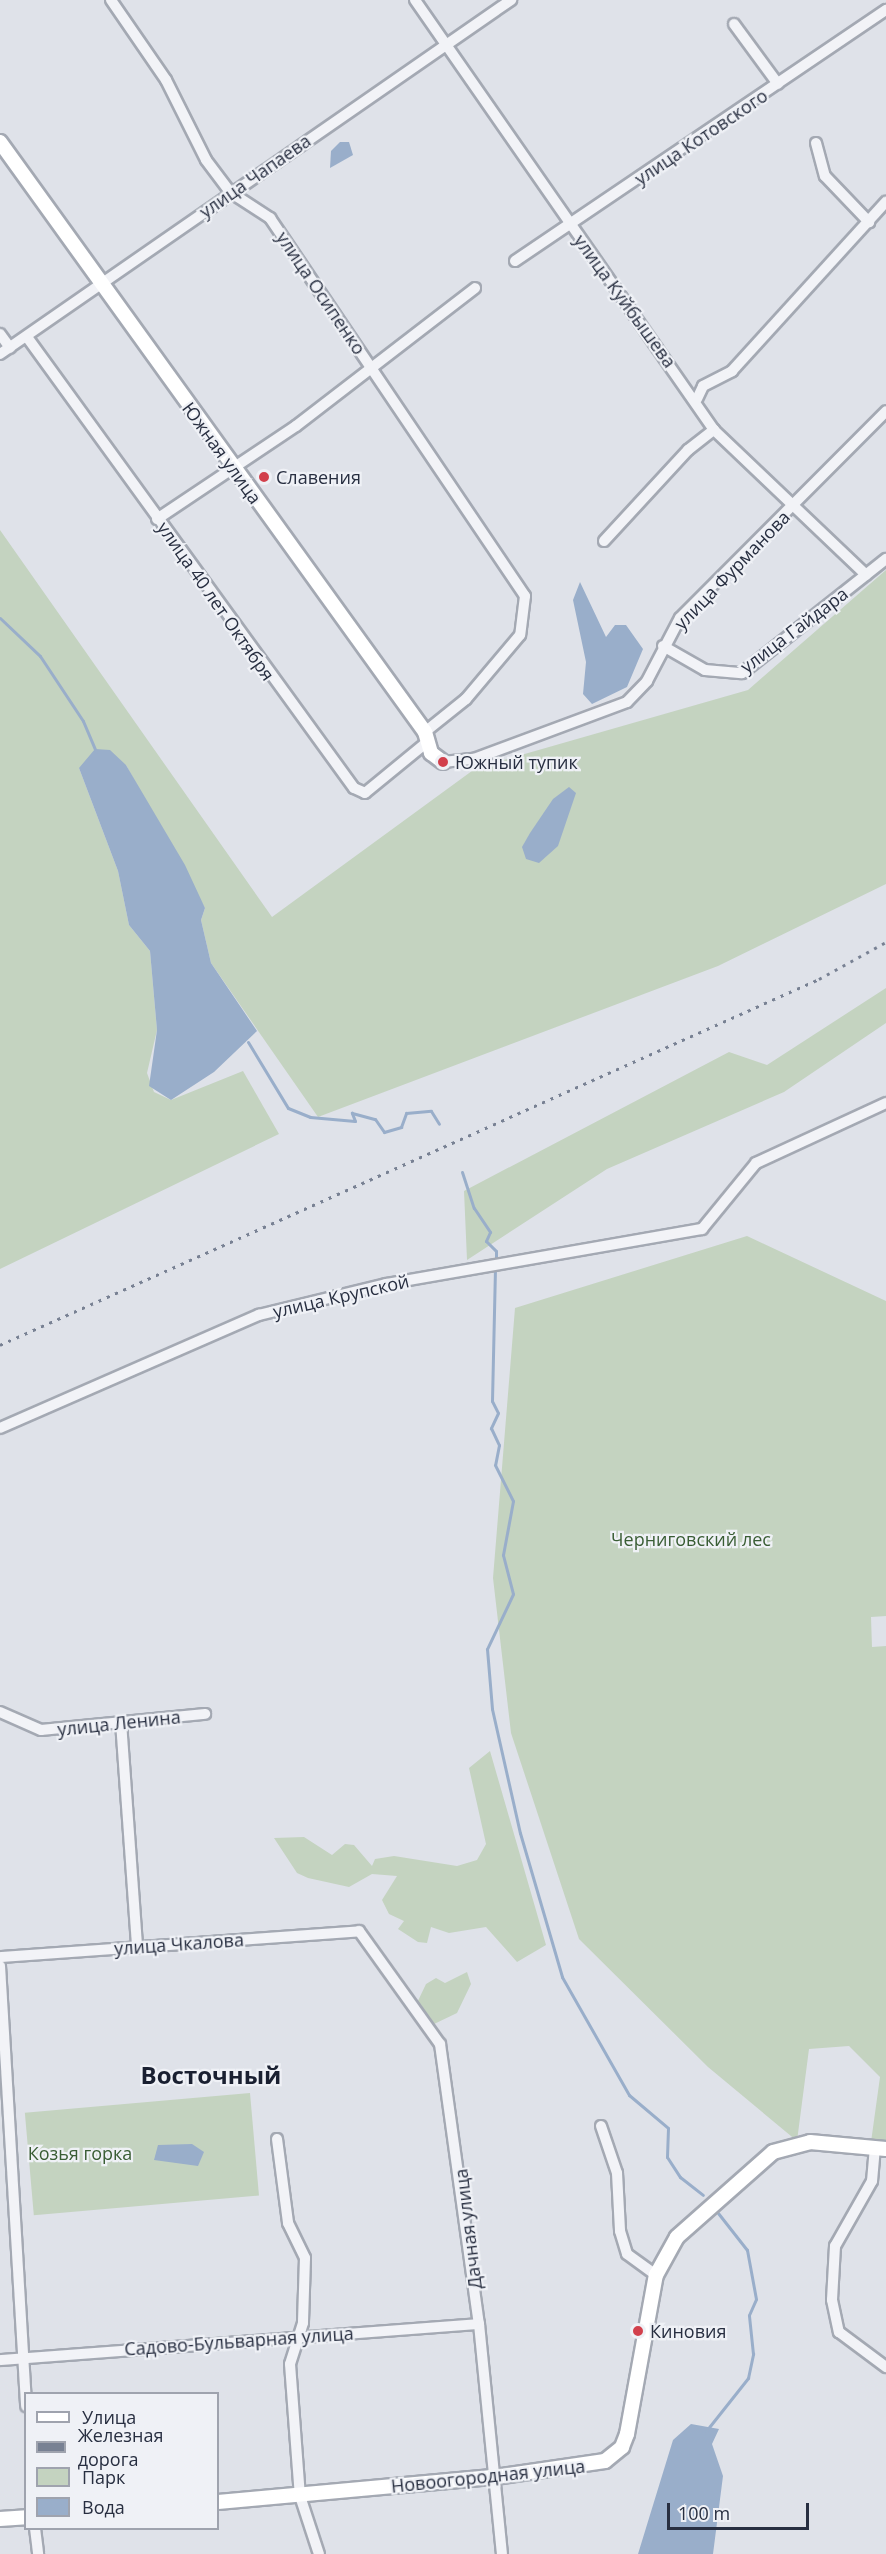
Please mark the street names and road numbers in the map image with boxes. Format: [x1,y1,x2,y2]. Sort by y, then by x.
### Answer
street label: улица Котовского [631,85,771,189]
street label: улица Чапаева [195,130,315,222]
street label: улица Осипенко [272,227,370,359]
street label: улица Куйбышева [569,230,681,372]
street label: Южная улица [178,398,266,508]
street label: улица Фурманова [670,506,794,634]
street label: улица 40 лет Октября [153,517,279,685]
street label: улица Гайдара [736,583,852,677]
street label: улица Крупской [271,1270,411,1322]
street label: улица Ленина [56,1706,182,1740]
street label: улица Чкалова [113,1929,245,1959]
street label: Дачная улица [450,2167,486,2291]
street label: Садово-Бульварная улица [124,2322,354,2360]
street label: Новоогородная улица [390,2455,586,2497]

